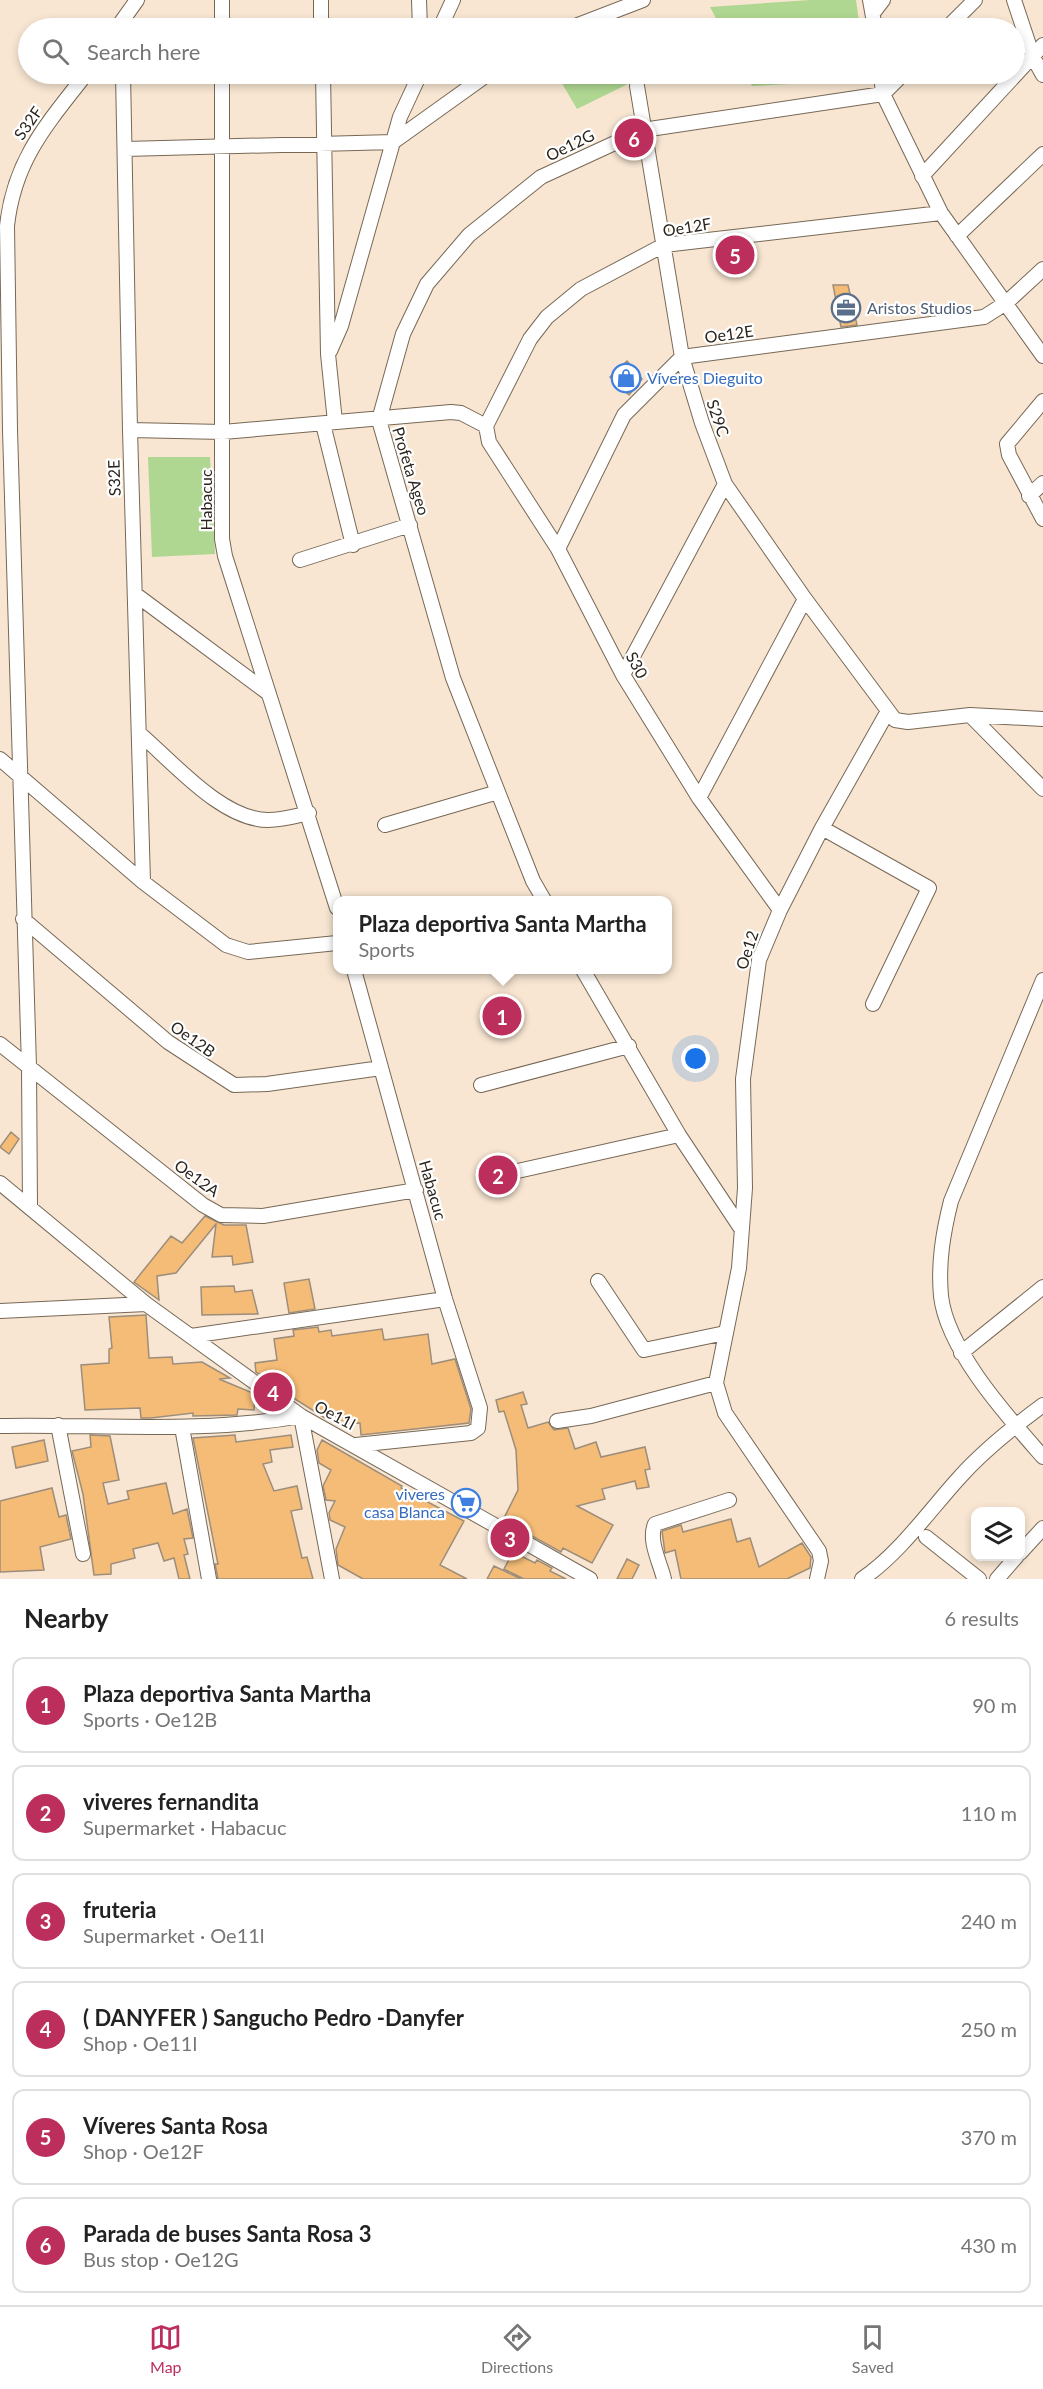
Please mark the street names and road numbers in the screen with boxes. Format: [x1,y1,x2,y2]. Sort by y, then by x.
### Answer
street label: S32F [9,102,46,143]
street label: Oe12G [543,125,597,164]
street label: Oe12F [661,213,712,240]
street label: Oe12E [703,321,754,346]
street label: S29C [703,397,734,439]
street label: Profeta Ageo [389,424,434,517]
street label: S32E [103,459,124,497]
street label: Habacuc [196,469,215,531]
street label: S30 [623,648,652,681]
street label: Oe12 [731,928,762,972]
street label: Oe12B [167,1016,219,1061]
street label: Oe12A [171,1155,223,1200]
street label: Habacuc [416,1158,451,1222]
street label: Oe11l [312,1396,359,1433]

